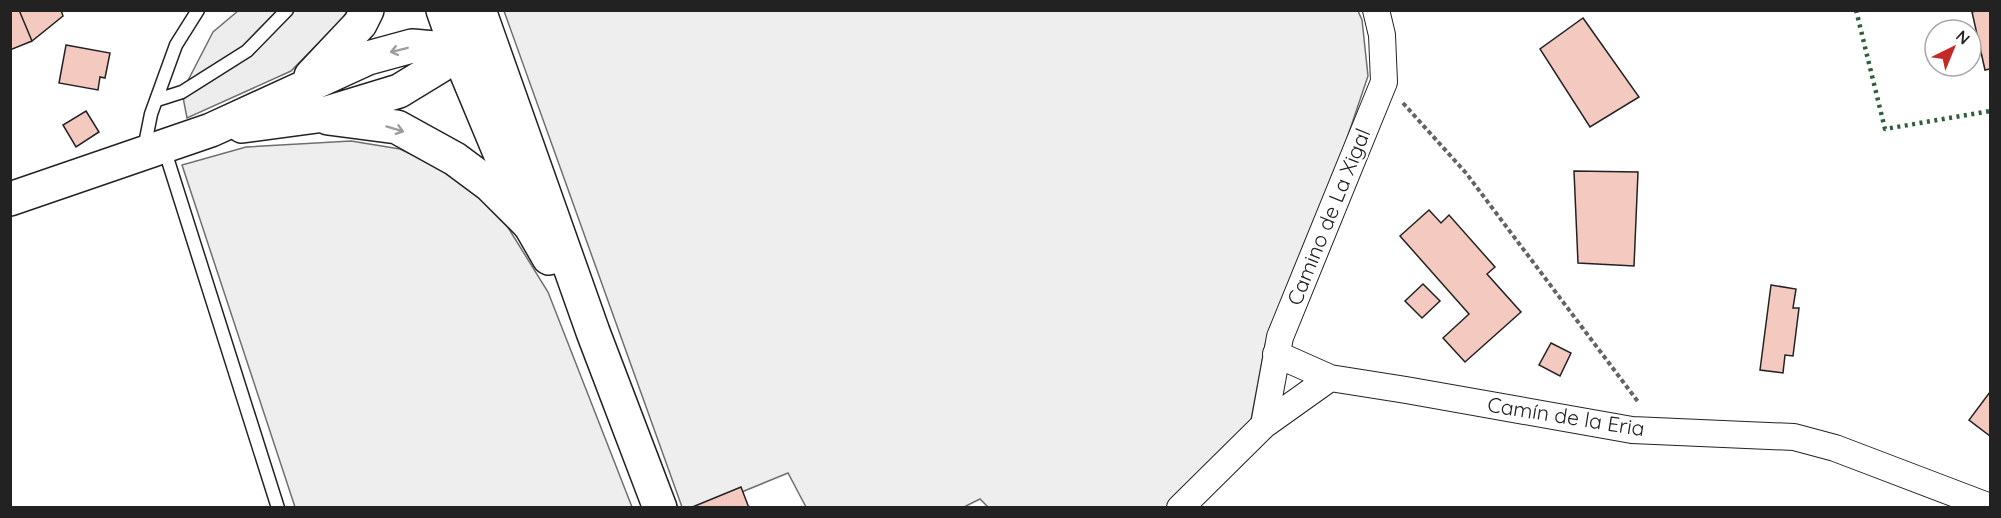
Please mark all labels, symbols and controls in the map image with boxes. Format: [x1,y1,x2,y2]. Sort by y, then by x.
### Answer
north arrow [1923,18,1983,78]
text: N [1952,26,1974,48]
one-way arrow [389,44,408,56]
one-way arrow [385,124,404,135]
street label: Camino de La Xigal [1281,124,1375,309]
street label: Camín de la Eria [1486,391,1647,441]

